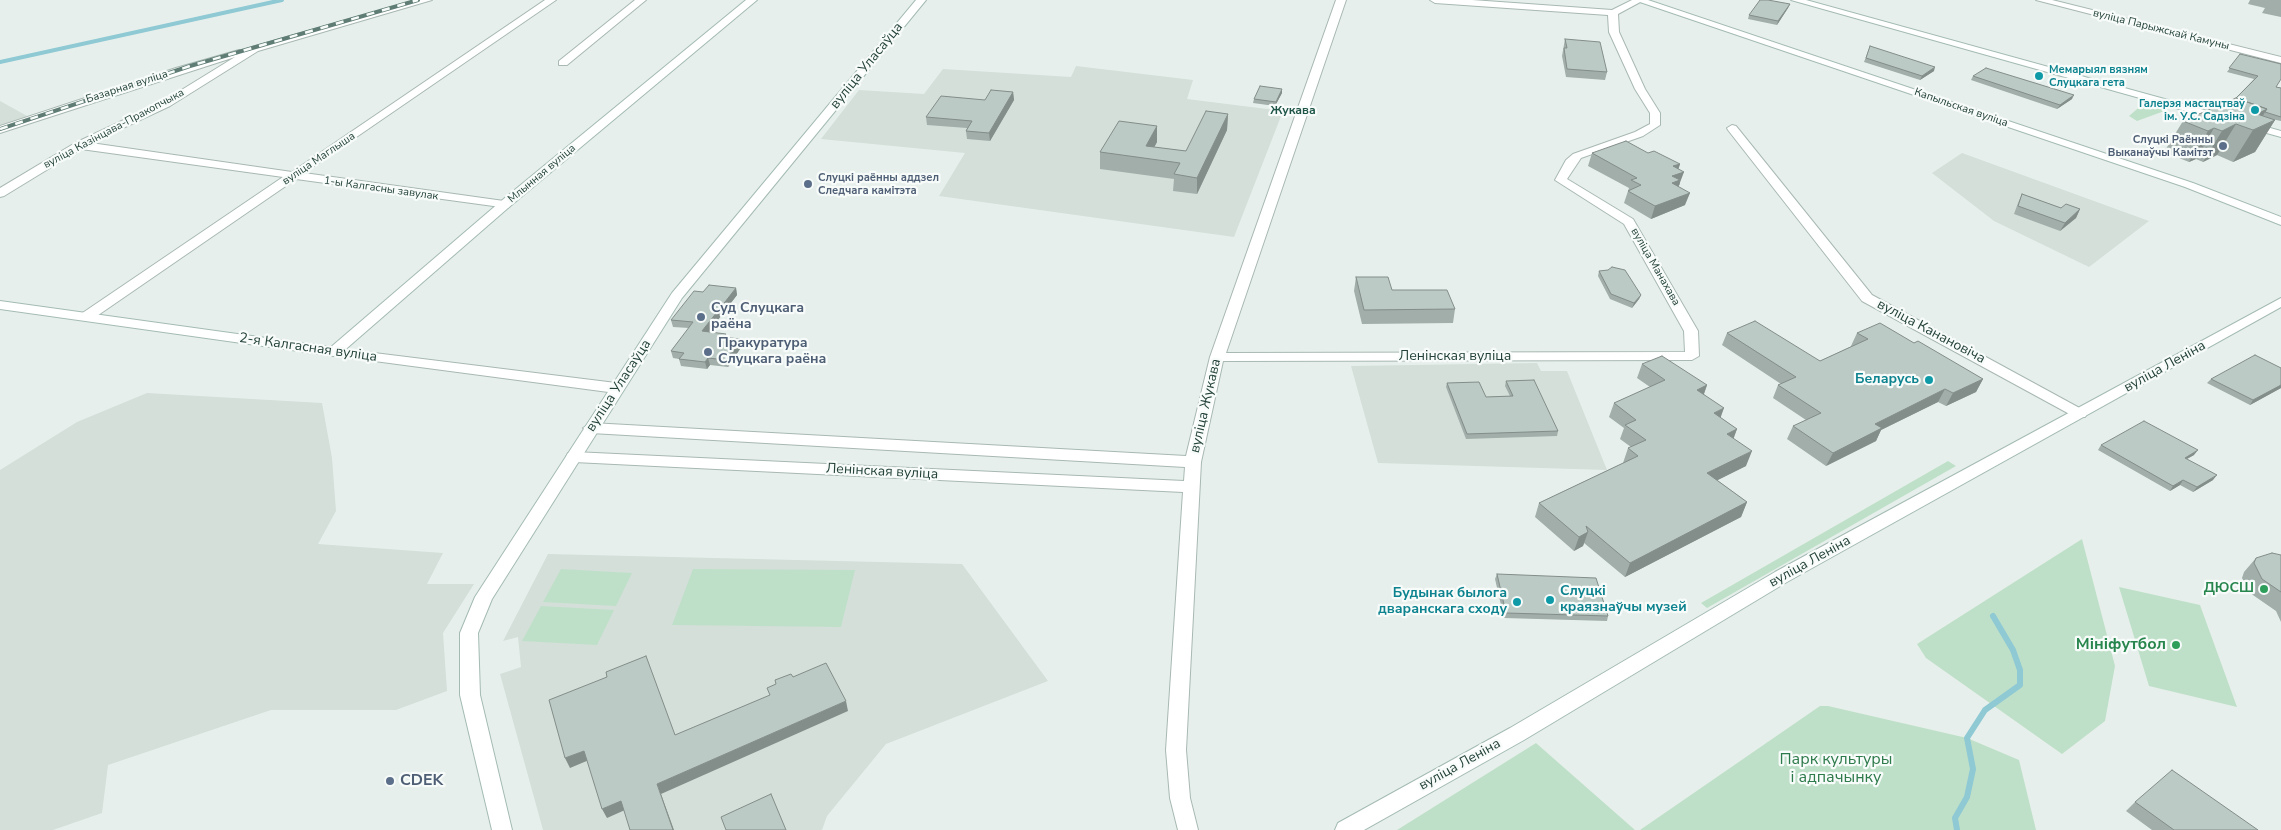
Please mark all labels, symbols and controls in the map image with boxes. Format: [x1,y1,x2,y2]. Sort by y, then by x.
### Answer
street label: вуліца Парыжскай Камуны [2092,7,2230,53]
street label: вуліца Уласаўца [827,19,907,113]
place label: Мемарыял вязням Слуцкага гета [2049,63,2148,89]
street label: Базарная вуліца [84,68,170,106]
marker: Мемарыял вязням Слуцкага гета [2033,70,2045,82]
street label: вуліца Казінцава-Пракопчыка [41,86,187,172]
street label: Капыльская вуліца [1912,86,2010,130]
place label: Галерэя мастацтваў ім. У.С. Садзіна [2139,97,2245,123]
district label: Жукава [1270,104,1316,118]
marker: Галерэя мастацтваў ім. У.С. Садзіна [2249,104,2261,116]
street label: вуліца Маглыша [280,130,358,188]
place label: Слуцкі Раённы Выканаўчы Камітэт [2108,133,2213,159]
marker: Слуцкі Раённы Выканаўчы Камітэт [2217,140,2229,152]
street label: Млынная вуліца [505,142,579,206]
place label: Слуцкі раённы аддзел Следчага камітэта [818,171,939,197]
street label: 1-ы Калгасны завулак [323,174,439,204]
marker: Слуцкі раённы аддзел Следчага камітэта [802,178,814,190]
street label: вуліца Манахава [1627,226,1683,308]
street label: вуліца Канановіча [1874,296,1988,368]
place label: Суд Слуцкага раёна [711,301,804,334]
marker: Суд Слуцкага раёна [695,311,707,323]
street label: 2-я Калгасная вуліца [238,330,378,366]
place label: Пракуратура Слуцкага раёна [718,336,826,368]
street label: вуліца Уласаўца [583,337,655,435]
street label: вуліца Леніна [2121,338,2209,396]
marker: Пракуратура Слуцкага раёна [702,346,714,358]
street label: Ленінская вуліца [1399,349,1511,365]
street label: вуліца Жукава [1187,357,1225,455]
place label: Беларусь [1855,372,1919,388]
marker: Беларусь [1923,374,1935,386]
street label: Ленінская вуліца [825,461,939,483]
street label: вуліца Леніна [1766,533,1854,591]
place label: ДЮСШ [2204,581,2254,597]
marker: ДЮСШ [2258,583,2270,595]
place label: Слуцкі краязнаўчы музей [1560,584,1687,616]
place label: Будынак былога дваранскага сходу [1378,586,1507,618]
marker: Слуцкі краязнаўчы музей [1544,594,1556,606]
marker: Будынак былога дваранскага сходу [1511,596,1523,608]
place label: Мініфутбол [2076,635,2166,655]
marker: Мініфутбол [2170,639,2182,651]
street label: вуліца Леніна [1416,736,1504,794]
park label: Парк культуры і адпачынку [1779,750,1893,788]
place label: CDEK [400,771,443,791]
marker: CDEK [384,775,396,787]

